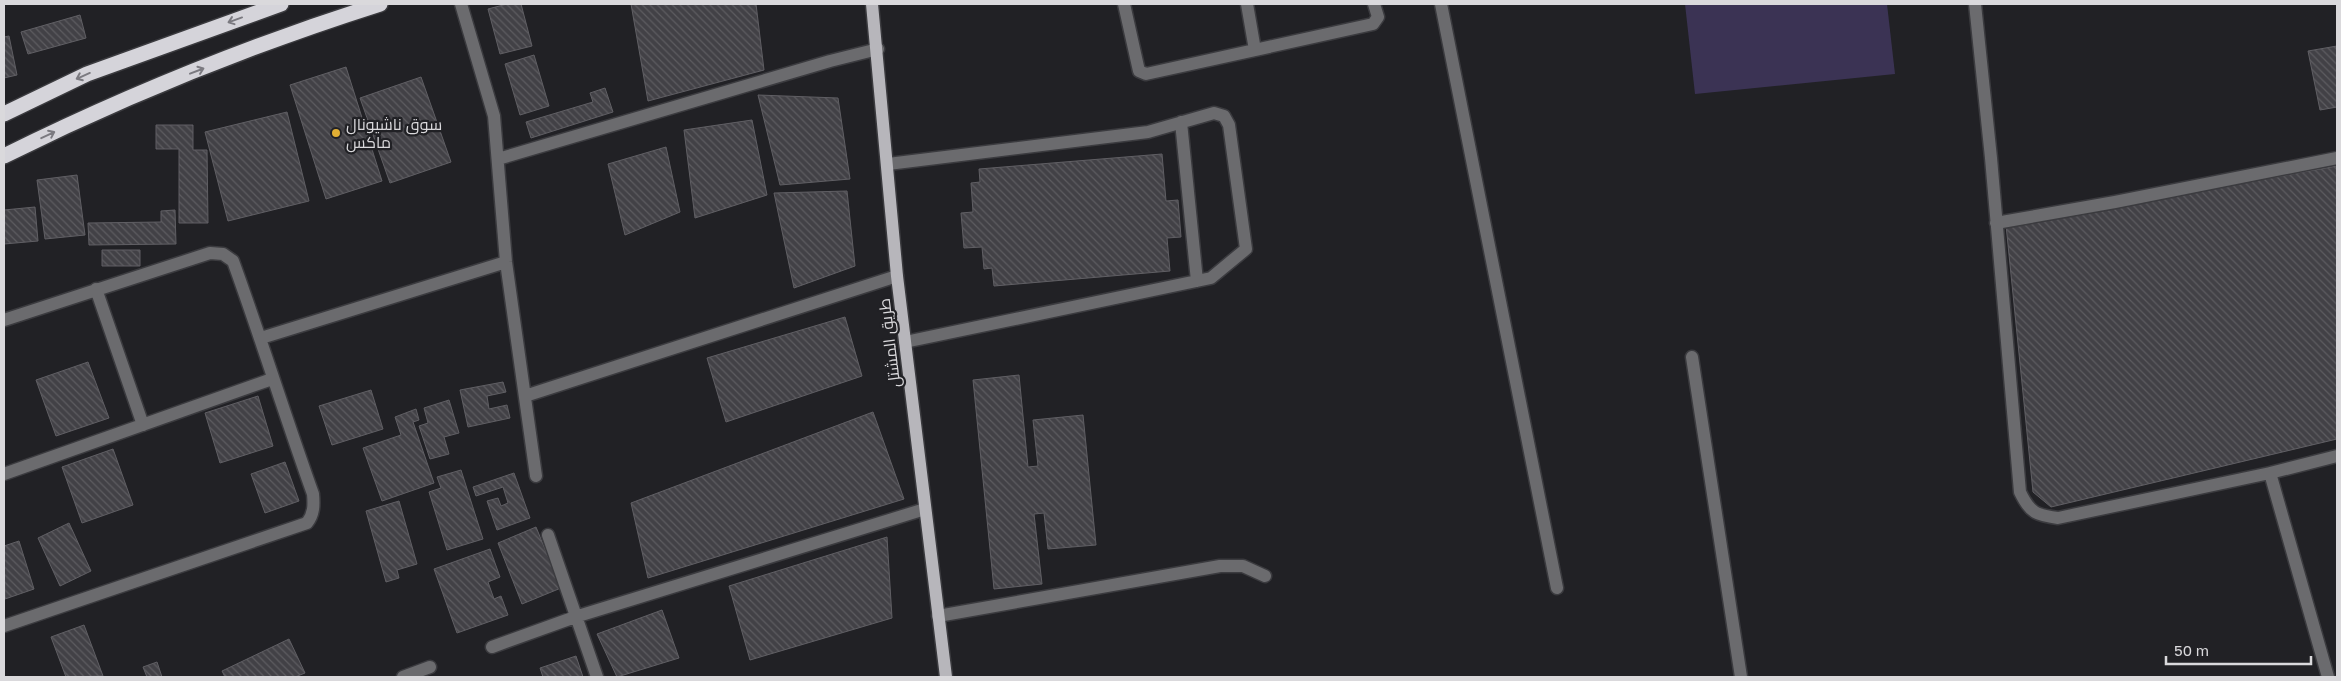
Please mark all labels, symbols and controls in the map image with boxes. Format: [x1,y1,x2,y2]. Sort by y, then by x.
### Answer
one-way arrow [228,16,244,25]
one-way arrow [189,66,204,75]
one-way arrow [76,72,91,82]
place label: سوق ناشيونال ماكس [346,114,442,153]
marker: سوق ناشيونال ماكس [330,127,342,139]
one-way arrow [40,130,55,139]
street label: طريق المشتل [874,297,905,389]
scale bar [2166,634,2311,666]
text: 50 m [2174,641,2209,659]

